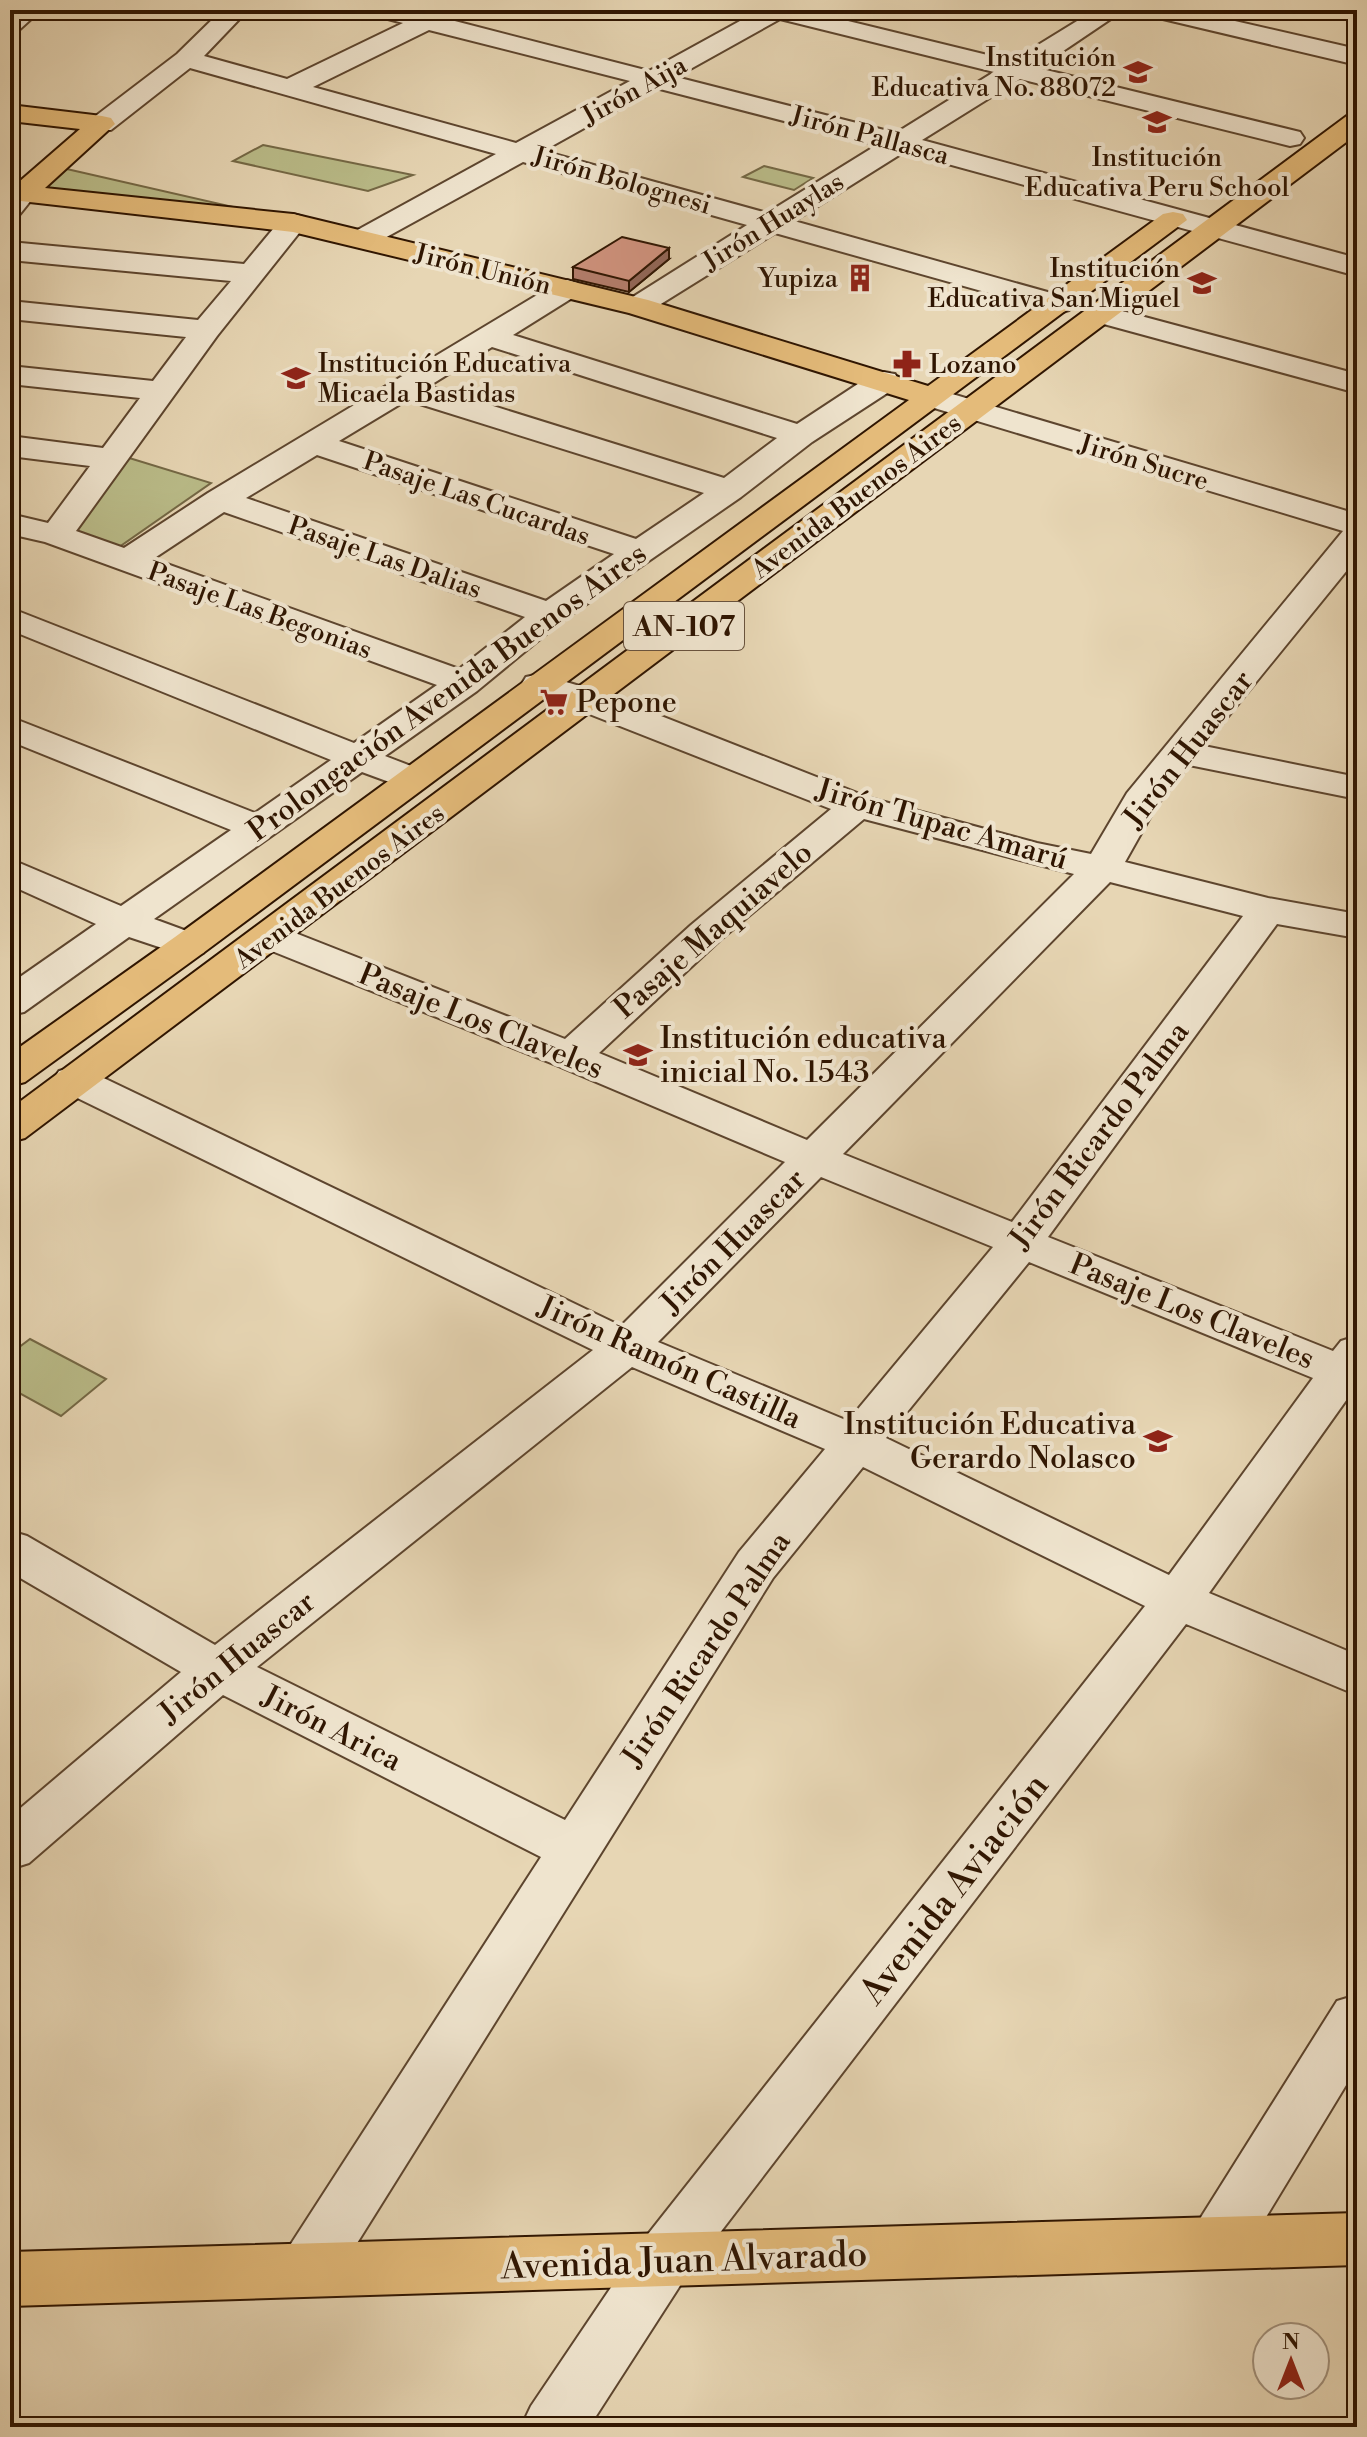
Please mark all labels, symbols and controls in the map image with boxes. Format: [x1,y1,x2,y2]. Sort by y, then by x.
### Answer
place label: Institución Educativa No. 88072 [872,42,1116,104]
street label: Jirón Aija [576,49,693,133]
school or university icon: Institución Educativa No. 88072 [1123,57,1153,87]
street label: Jirón Pallasca [786,99,953,173]
school or university icon: Institución Educativa Peru School [1142,107,1172,137]
street label: Jirón Bolognesi [528,140,715,222]
place label: Institución Educativa Peru School [1025,142,1290,204]
street label: Jirón Huaylas [696,166,850,278]
street label: Jirón Unión [410,237,554,302]
place label: Institución Educativa San Miguel [927,253,1180,315]
place label: Yupiza [757,263,839,295]
building icon: Yupiza [845,263,875,293]
school or university icon: Institución Educativa San Miguel [1187,268,1217,298]
place label: Institución Educativa Micaela Bastidas [318,348,572,410]
pharmacy icon: Lozano [892,349,922,379]
place label: Lozano [929,349,1017,381]
school or university icon: Institución Educativa Micaela Bastidas [281,363,311,393]
street label: Avenida Buenos Aires [744,407,968,587]
street label: Jirón Sucre [1074,428,1212,498]
street label: Pasaje Las Cucardas [359,445,594,553]
street label: Pasaje Las Dalias [284,510,486,606]
street label: Prolongación Avenida Buenos Aires [241,535,655,850]
street label: Pasaje Las Begonias [143,556,376,666]
road number: AN-107 [624,602,744,650]
street label: Jirón Huascar [1115,663,1262,837]
place label: Pepone [576,684,677,722]
supermarket icon: Pepone [539,687,569,717]
street label: Jirón Tupac Amarú [811,771,1072,879]
street label: Avenida Buenos Aires [227,797,451,977]
street label: Pasaje Maquiavelo [606,834,821,1027]
street label: Pasaje Los Claveles [353,955,609,1088]
street label: Jirón Ricardo Palma [1001,1014,1198,1258]
place label: Institución educativa inicial No. 1543 [660,1020,947,1092]
school or university icon: Institución educativa inicial No. 1543 [623,1040,653,1070]
street label: Jirón Huascar [652,1161,814,1323]
street label: Pasaje Los Claveles [1064,1245,1320,1378]
street label: Jirón Ramón Castilla [531,1287,808,1438]
place label: Institución Educativa Gerardo Nolasco [844,1406,1137,1478]
school or university icon: Institución Educativa Gerardo Nolasco [1143,1426,1173,1456]
street label: Jirón Ricardo Palma [613,1524,800,1775]
street label: Jirón Huascar [151,1583,323,1733]
street label: Jirón Arica [254,1677,408,1781]
street label: Avenida Aviación [850,1765,1059,2015]
street label: Avenida Juan Alvarado [499,2233,868,2290]
north arrow [1251,2321,1331,2401]
text: N [1282,2329,1300,2356]

